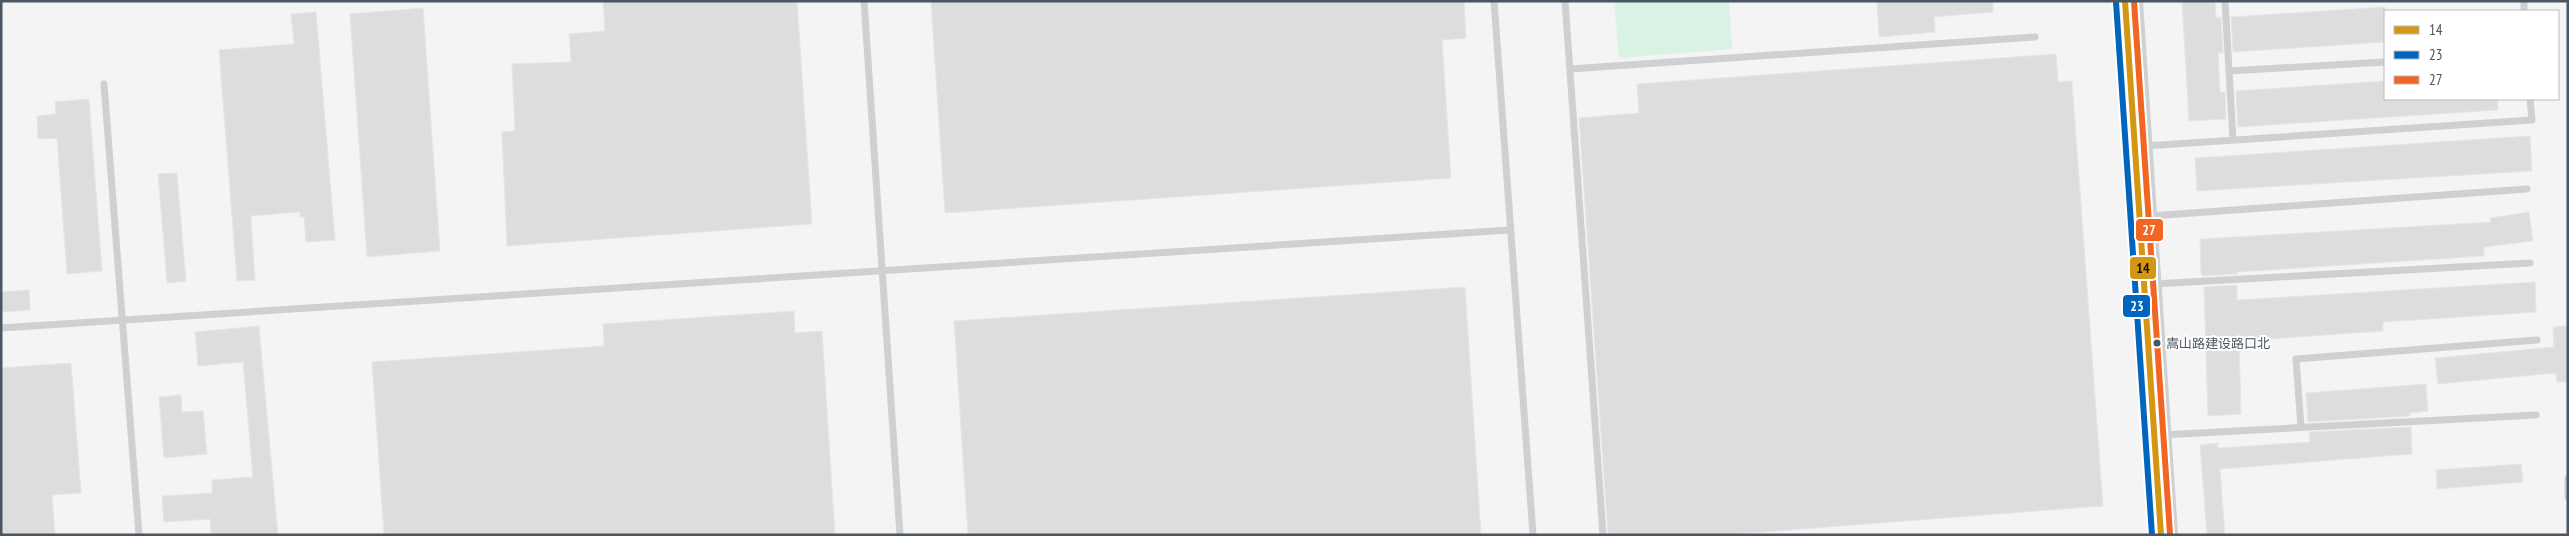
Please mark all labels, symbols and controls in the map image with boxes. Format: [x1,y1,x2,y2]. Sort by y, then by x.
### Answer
legend [2384,10,2559,100]
text: 14 [2429,20,2443,39]
text: 23 [2429,45,2443,64]
text: 27 [2429,70,2443,89]
line badge: 27 [2135,218,2164,242]
text: 27 [2142,221,2156,239]
line badge: 14 [2129,256,2157,280]
text: 14 [2136,259,2150,277]
line badge: 23 [2122,294,2151,318]
text: 23 [2130,297,2144,315]
place label: 嵩山路建设路口北 [2166,335,2270,352]
marker: 嵩山路建设路口北 [2152,338,2162,348]

